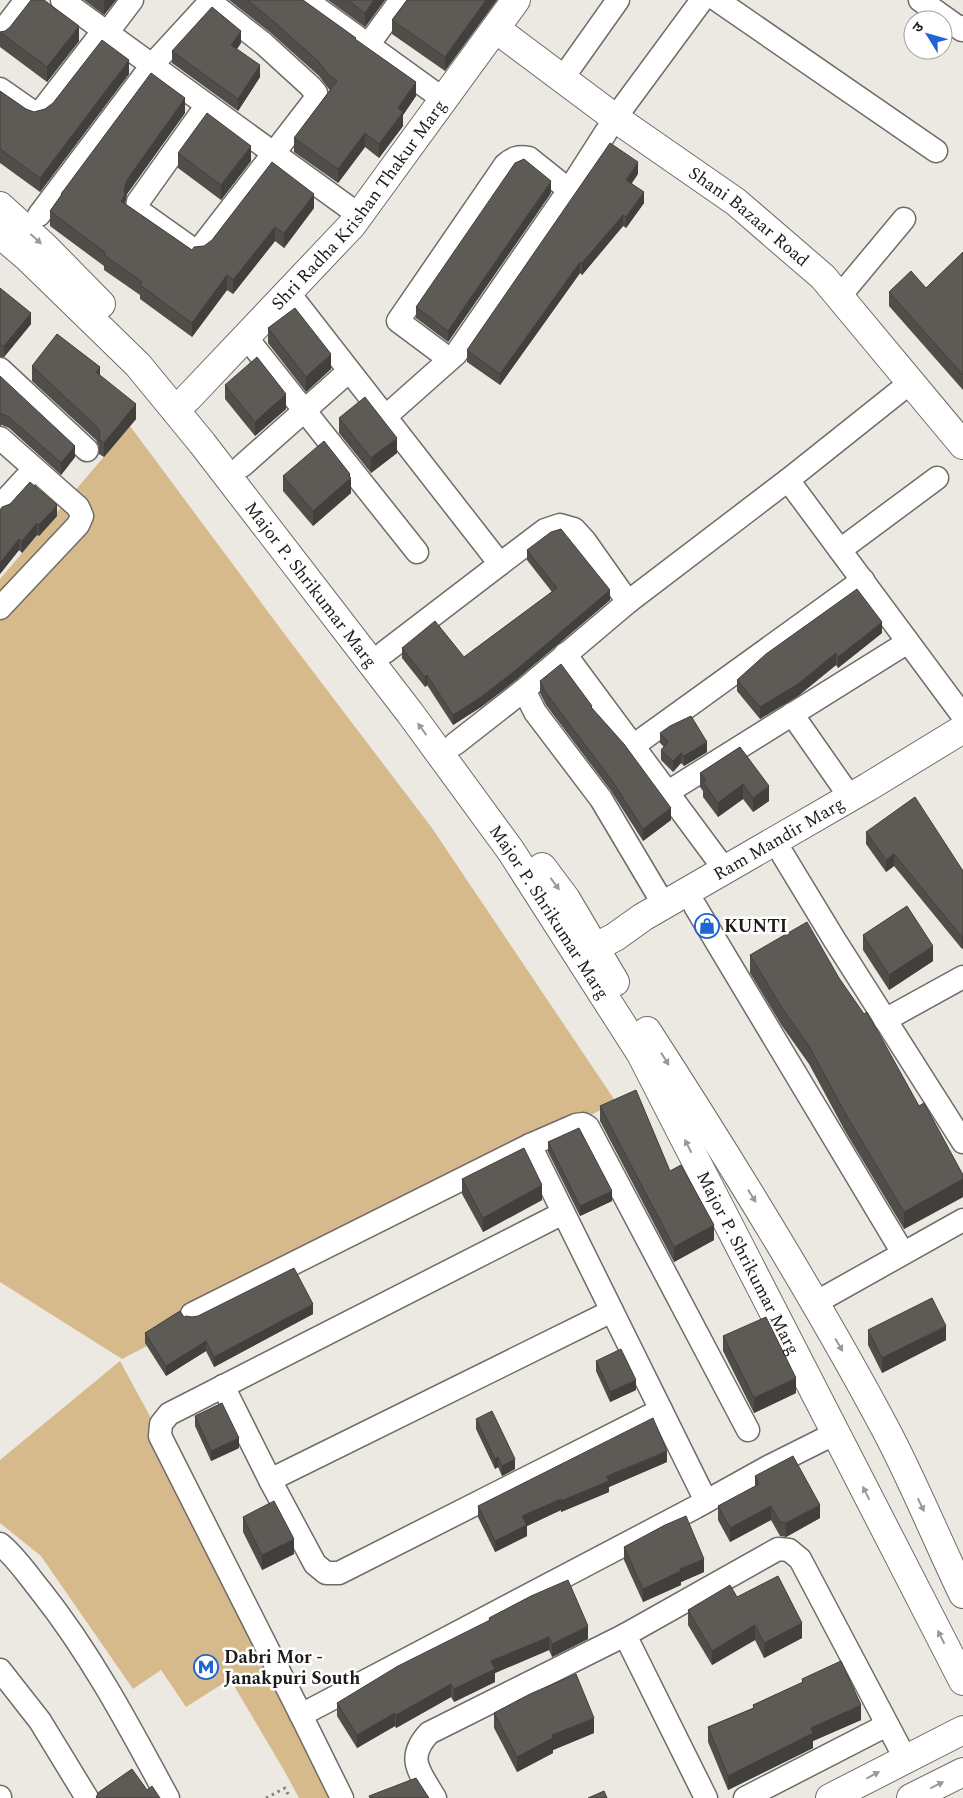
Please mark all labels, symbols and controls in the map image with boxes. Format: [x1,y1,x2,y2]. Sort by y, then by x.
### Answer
north arrow [903,10,953,60]
text: उ [907,17,929,37]
street label: Shri Radha Krishan Thakur Marg [265,94,453,316]
street label: Shani Bazaar Road [683,160,815,273]
one-way arrow [30,233,42,245]
street label: Major P. Shrikumar Marg [238,496,384,674]
one-way arrow [417,723,428,736]
street label: Ram Mandir Marg [708,790,850,887]
street label: Major P. Shrikumar Marg [482,819,616,1005]
one-way arrow [550,877,560,891]
shop icon: KUNTI [694,913,720,939]
place label: KUNTI [724,913,787,940]
one-way arrow [660,1053,670,1066]
one-way arrow [684,1139,692,1153]
street label: Major P. Shrikumar Marg [690,1166,807,1360]
one-way arrow [747,1190,757,1203]
one-way arrow [835,1338,844,1352]
one-way arrow [862,1486,870,1500]
one-way arrow [918,1498,926,1512]
one-way arrow [937,1630,945,1644]
place label: Dabri Mor - Janakpuri South [224,1644,360,1692]
metro station icon: Dabri Mor - Janakpuri South [193,1654,219,1680]
one-way arrow [866,1771,880,1779]
one-way arrow [930,1781,944,1789]

